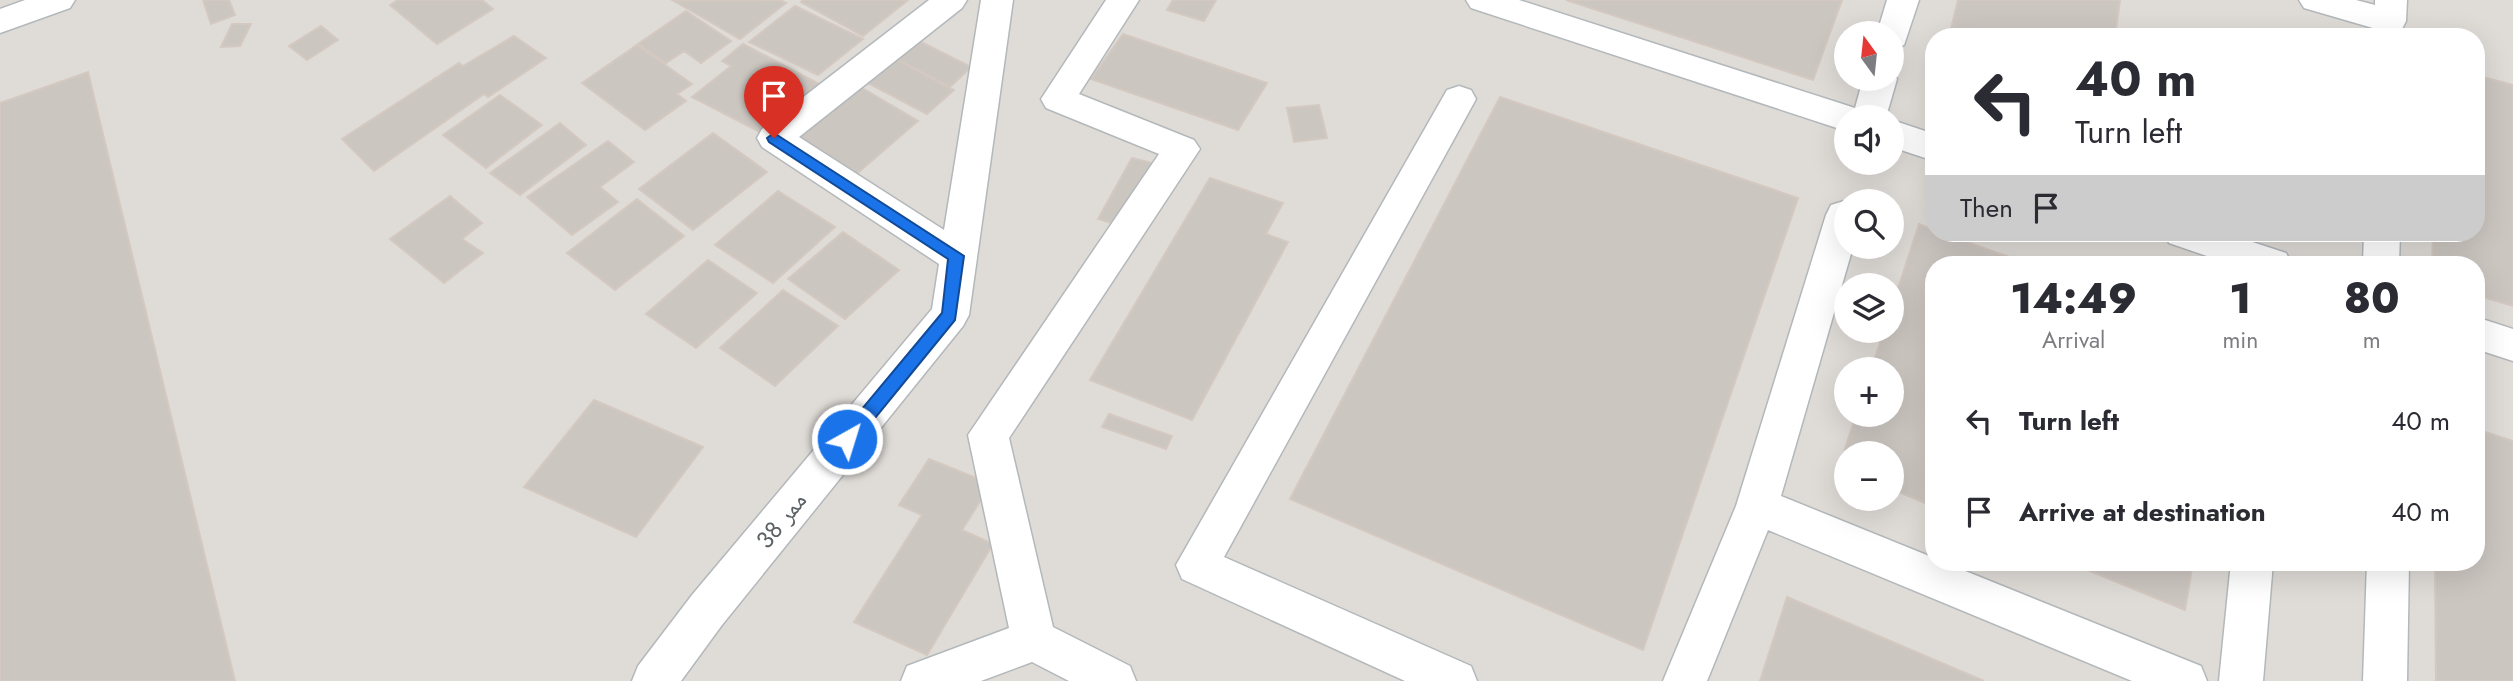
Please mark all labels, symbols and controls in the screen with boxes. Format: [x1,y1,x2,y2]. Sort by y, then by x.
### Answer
north arrow [1834,21,1904,91]
map controls [1834,21,1904,511]
text: 40 m [2075,44,2197,114]
icon: left [1960,56,2051,147]
pin [744,66,804,138]
icon: arrive [755,77,793,115]
button: sound [1834,105,1904,175]
text: Turn left [2075,109,2182,155]
button: search [1834,189,1904,259]
text: Then [1960,189,2013,227]
icon: arrive [2027,189,2065,227]
text: 14:49 [2010,268,2137,329]
text: 1 [2229,268,2251,329]
text: 80 [2344,268,2400,329]
button: layers [1834,273,1904,343]
text: Arrival [2042,323,2105,357]
text: min [2222,323,2258,357]
text: m [2363,323,2381,357]
button: + [1834,357,1904,427]
position arrow [810,402,884,476]
icon: left [1960,402,1998,440]
text: Turn left [2019,402,2119,440]
text: 40 m [2391,402,2450,440]
button: − [1834,441,1904,511]
street label: ممر 38 [747,484,815,556]
icon: arrive [1960,493,1998,531]
text: Arrive at destination [2019,493,2266,531]
text: 40 m [2391,493,2450,531]

